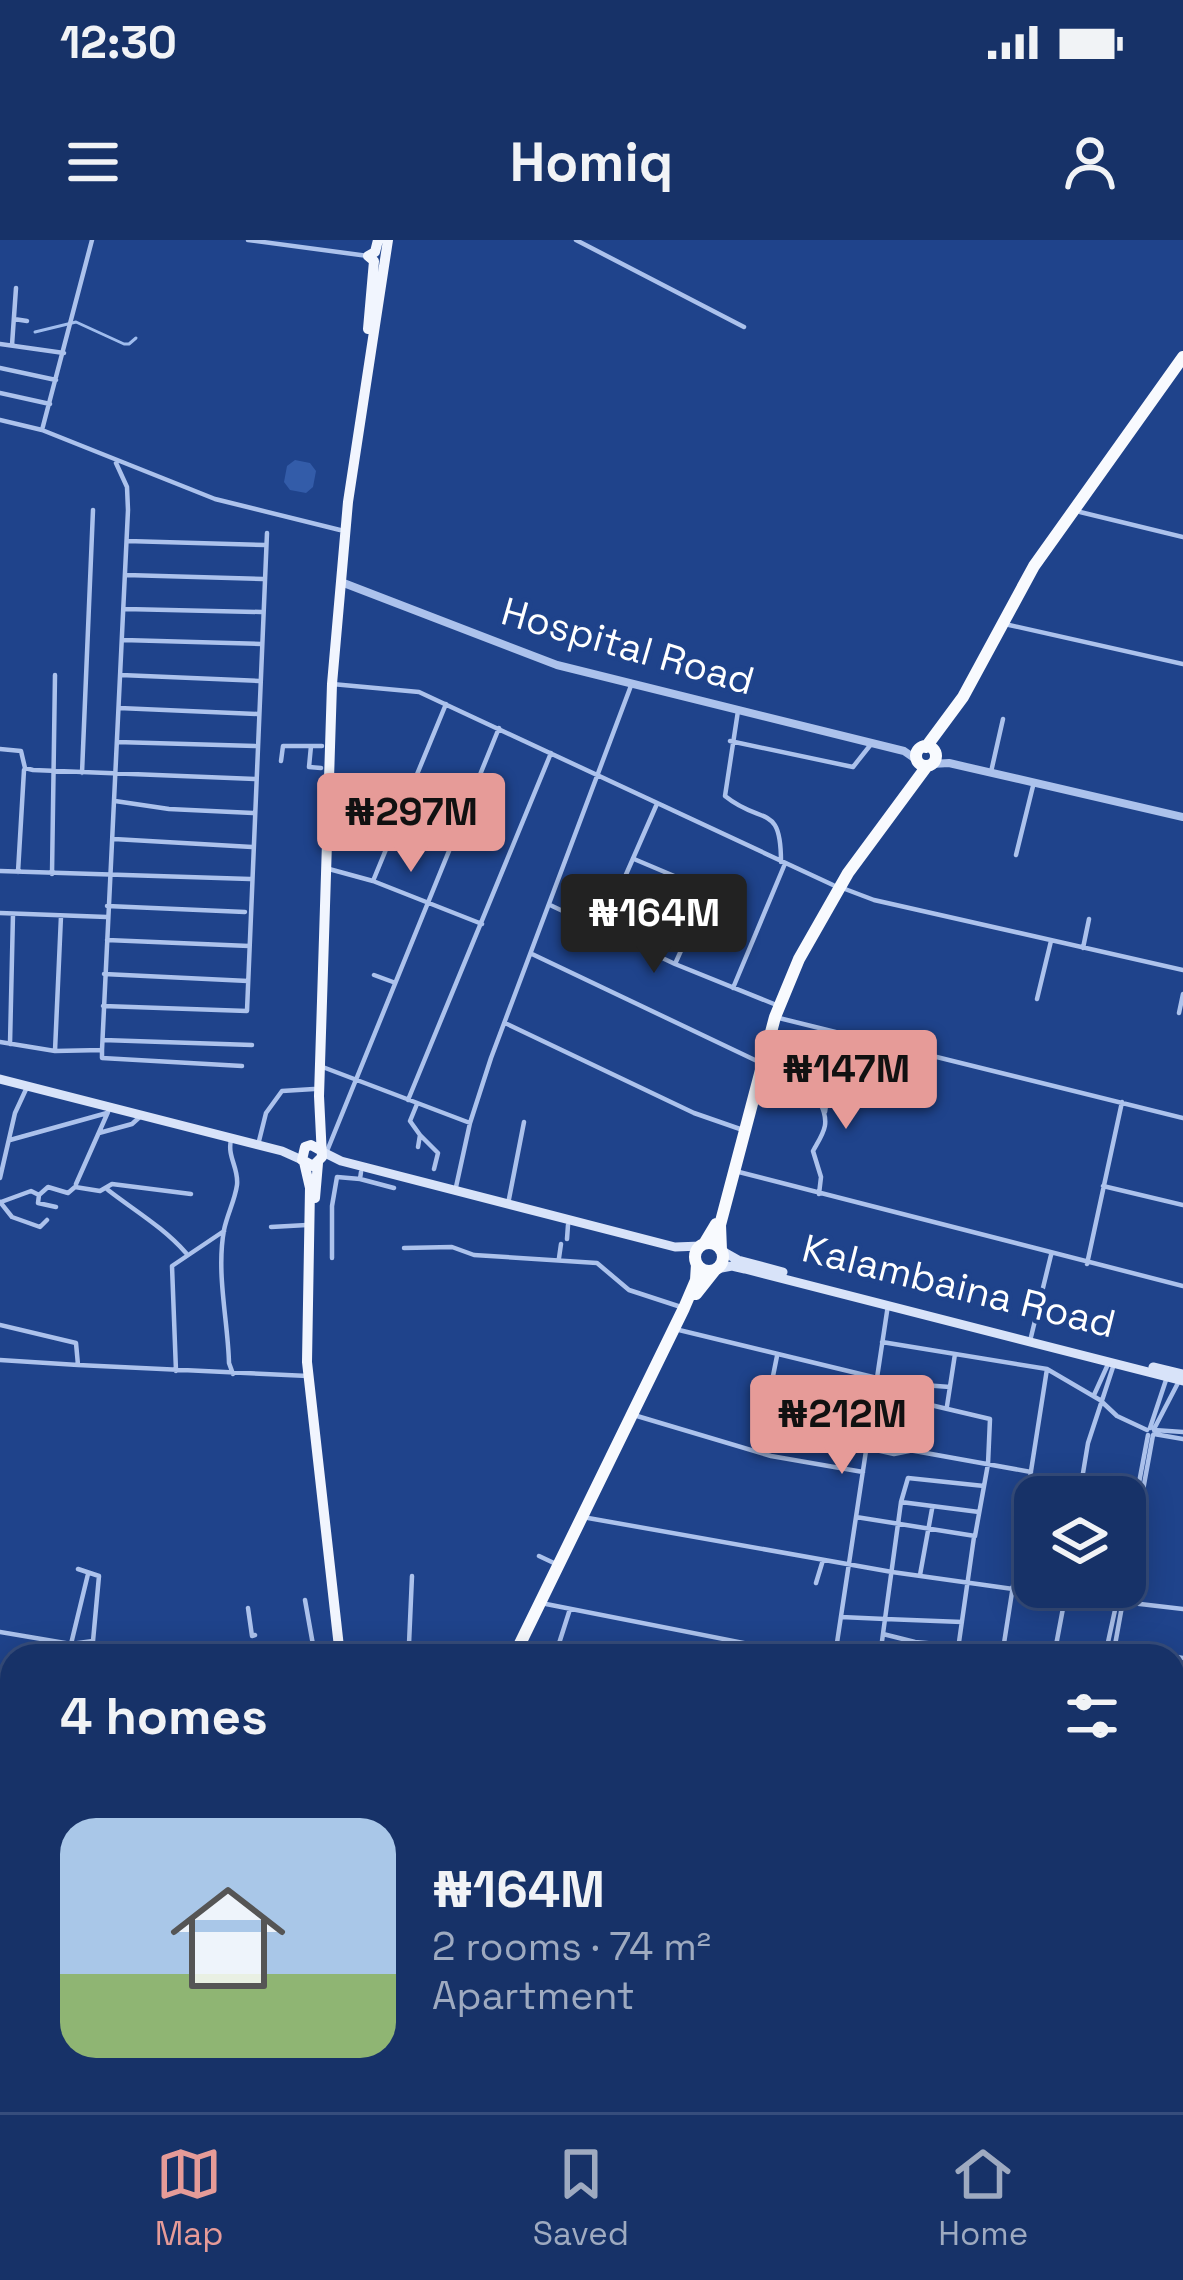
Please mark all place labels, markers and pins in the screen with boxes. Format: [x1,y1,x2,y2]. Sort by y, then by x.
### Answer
pin: ₦297M [327,773,495,875]
pin: ₦164M [570,874,738,976]
pin: ₦147M [762,1030,930,1132]
pin: ₦212M [758,1375,926,1477]

